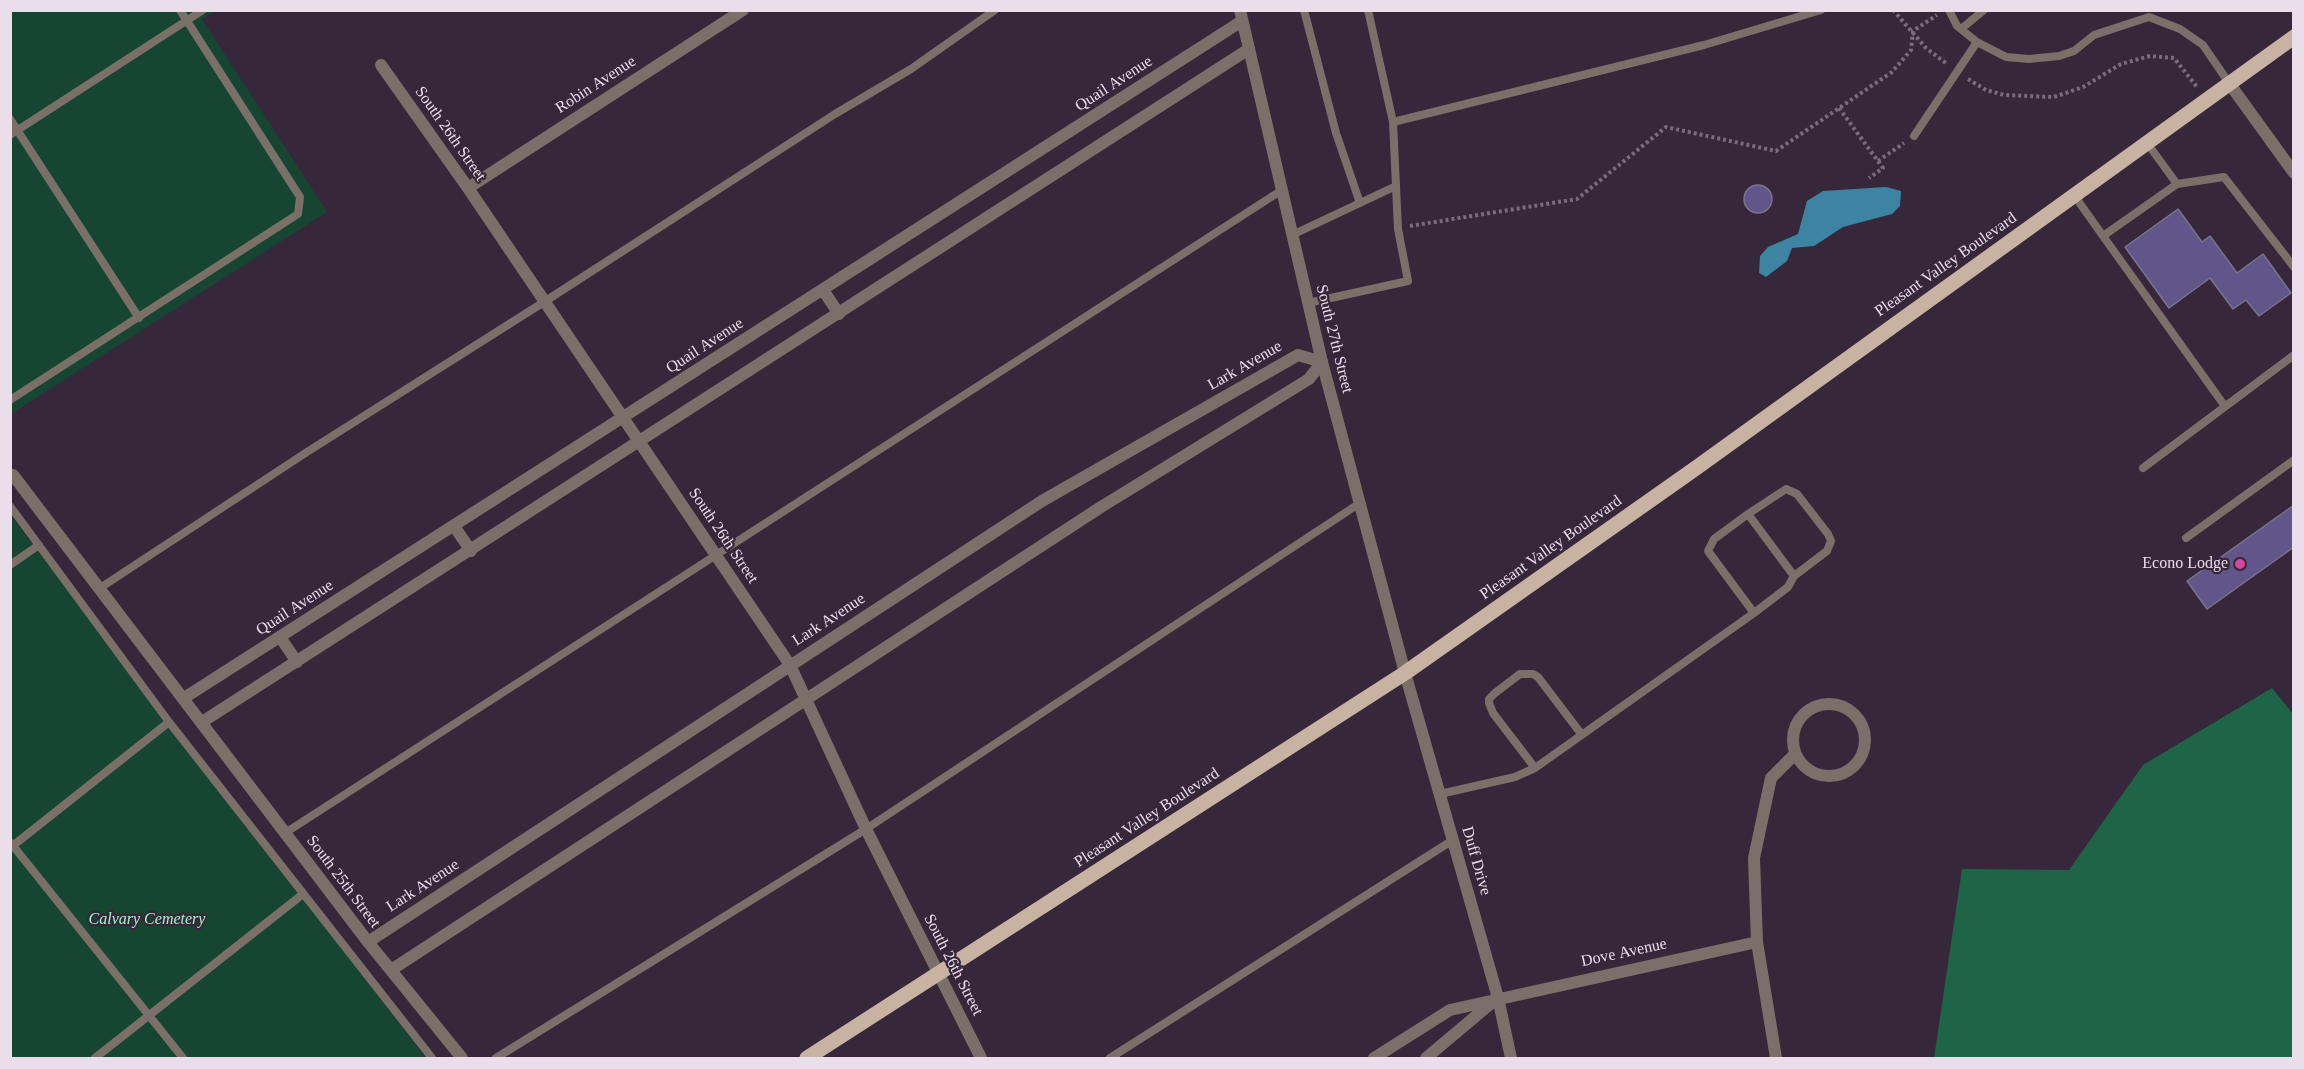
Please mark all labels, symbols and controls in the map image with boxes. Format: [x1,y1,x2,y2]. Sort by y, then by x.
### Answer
street label: Robin Avenue [552,52,640,118]
street label: Quail Avenue [1072,52,1156,116]
street label: South 26th Street [410,83,490,185]
street label: Pleasant Valley Boulevard [1871,209,2021,321]
street label: South 27th Street [1311,283,1357,395]
street label: Quail Avenue [663,314,747,378]
street label: Lark Avenue [1204,337,1286,395]
street label: South 26th Street [684,485,762,587]
street label: Pleasant Valley Boulevard [1476,492,1626,604]
place label: Econo Lodge [2142,554,2228,574]
marker: Econo Lodge [2233,557,2247,571]
street label: Quail Avenue [253,576,337,640]
street label: Lark Avenue [789,589,869,651]
street label: Pleasant Valley Boulevard [1071,764,1223,872]
street label: Duff Drive [1457,825,1495,897]
street label: South 25th Street [302,832,384,932]
street label: Lark Avenue [383,855,463,917]
park label: Calvary Cemetery [89,910,205,930]
street label: South 26th Street [919,911,987,1019]
street label: Dove Avenue [1579,935,1669,971]

